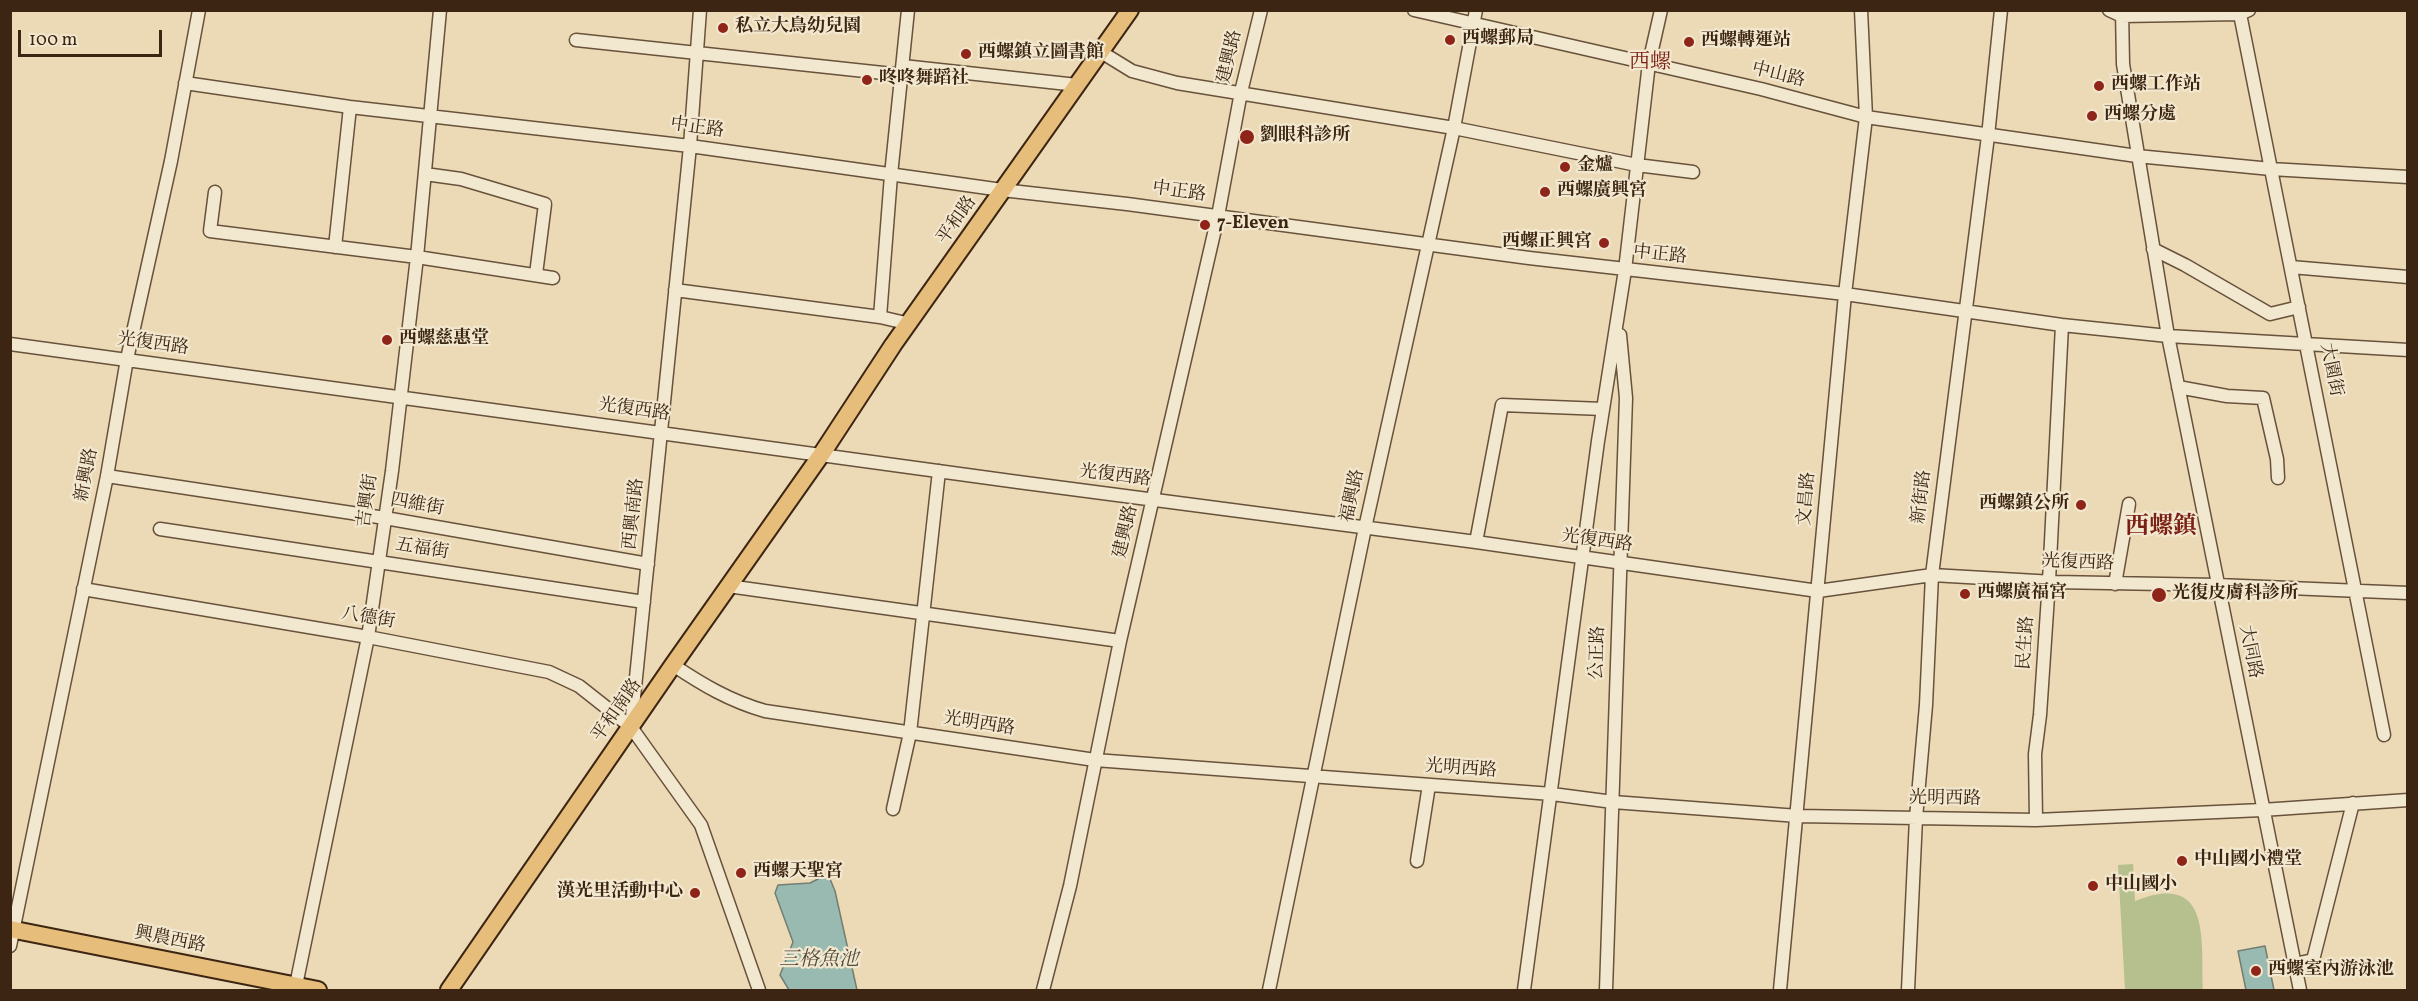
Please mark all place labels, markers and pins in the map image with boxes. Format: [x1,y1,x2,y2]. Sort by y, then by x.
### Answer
place label: 私立大鳥幼兒園 [735,17,861,39]
marker: 私立大鳥幼兒園 [716,21,730,35]
place label: 西螺郵局 [1462,29,1534,51]
place label: 西螺轉運站 [1701,31,1791,53]
marker: 西螺郵局 [1443,33,1457,47]
marker: 西螺轉運站 [1682,35,1696,49]
place label: 西螺鎮立圖書館 [978,43,1104,65]
marker: 西螺鎮立圖書館 [959,47,973,61]
place label: 咚咚舞蹈社 [879,69,969,91]
marker: 咚咚舞蹈社 [860,73,874,87]
place label: 西螺工作站 [2111,75,2201,97]
marker: 西螺工作站 [2092,79,2106,93]
place label: 西螺分處 [2104,105,2176,127]
marker: 西螺分處 [2085,109,2099,123]
place label: 劉眼科診所 [1260,126,1350,148]
marker: 劉眼科診所 [1238,128,1256,146]
place label: 金爐 [1577,156,1613,178]
marker: 金爐 [1558,160,1572,174]
place label: 西螺廣興宮 [1557,181,1647,203]
marker: 西螺廣興宮 [1538,185,1552,199]
place label: 7-Eleven [1217,214,1289,236]
marker: 7-Eleven [1198,218,1212,232]
place label: 西螺正興宮 [1502,232,1592,254]
marker: 西螺正興宮 [1597,236,1611,250]
place label: 西螺慈惠堂 [399,329,489,351]
marker: 西螺慈惠堂 [380,333,394,347]
place label: 西螺鎮公所 [1979,494,2069,516]
marker: 西螺鎮公所 [2074,498,2088,512]
place label: 西螺廣福宮 [1977,583,2067,605]
place label: 光復皮膚科診所 [2172,584,2298,606]
marker: 光復皮膚科診所 [2150,586,2168,604]
marker: 西螺廣福宮 [1958,587,1972,601]
place label: 中山國小禮堂 [2194,850,2302,872]
marker: 中山國小禮堂 [2175,854,2189,868]
place label: 西螺天聖宮 [753,862,843,884]
marker: 西螺天聖宮 [734,866,748,880]
place label: 中山國小 [2105,875,2177,897]
marker: 中山國小 [2086,879,2100,893]
place label: 漢光里活動中心 [557,882,683,904]
marker: 漢光里活動中心 [688,886,702,900]
place label: 西螺室內游泳池 [2268,960,2394,982]
marker: 西螺室內游泳池 [2249,964,2263,978]

